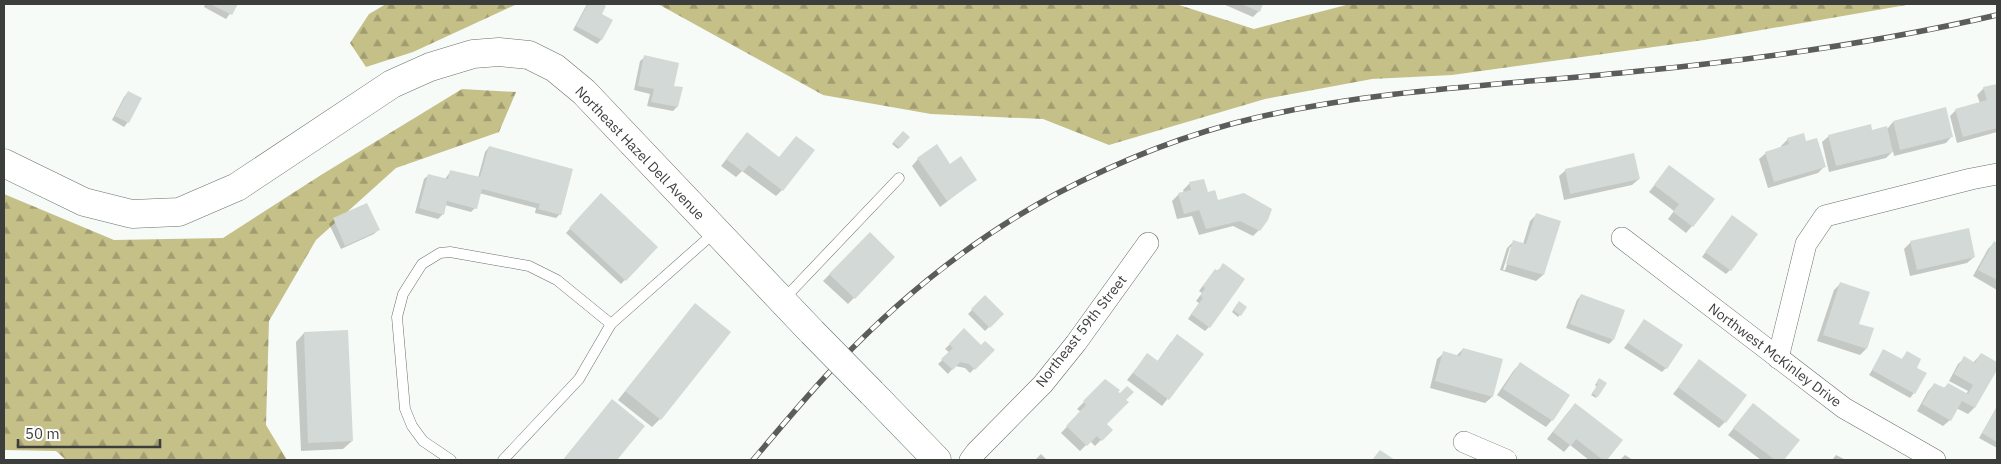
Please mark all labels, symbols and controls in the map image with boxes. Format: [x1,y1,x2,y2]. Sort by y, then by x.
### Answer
street label: Northeast Hazel Dell Avenue [571,82,709,224]
street label: Northeast 59th Street [1032,271,1130,391]
street label: Northwest McKinley Drive [1705,299,1845,411]
scale bar [18,416,160,448]
text: 50 m [25,424,60,443]

